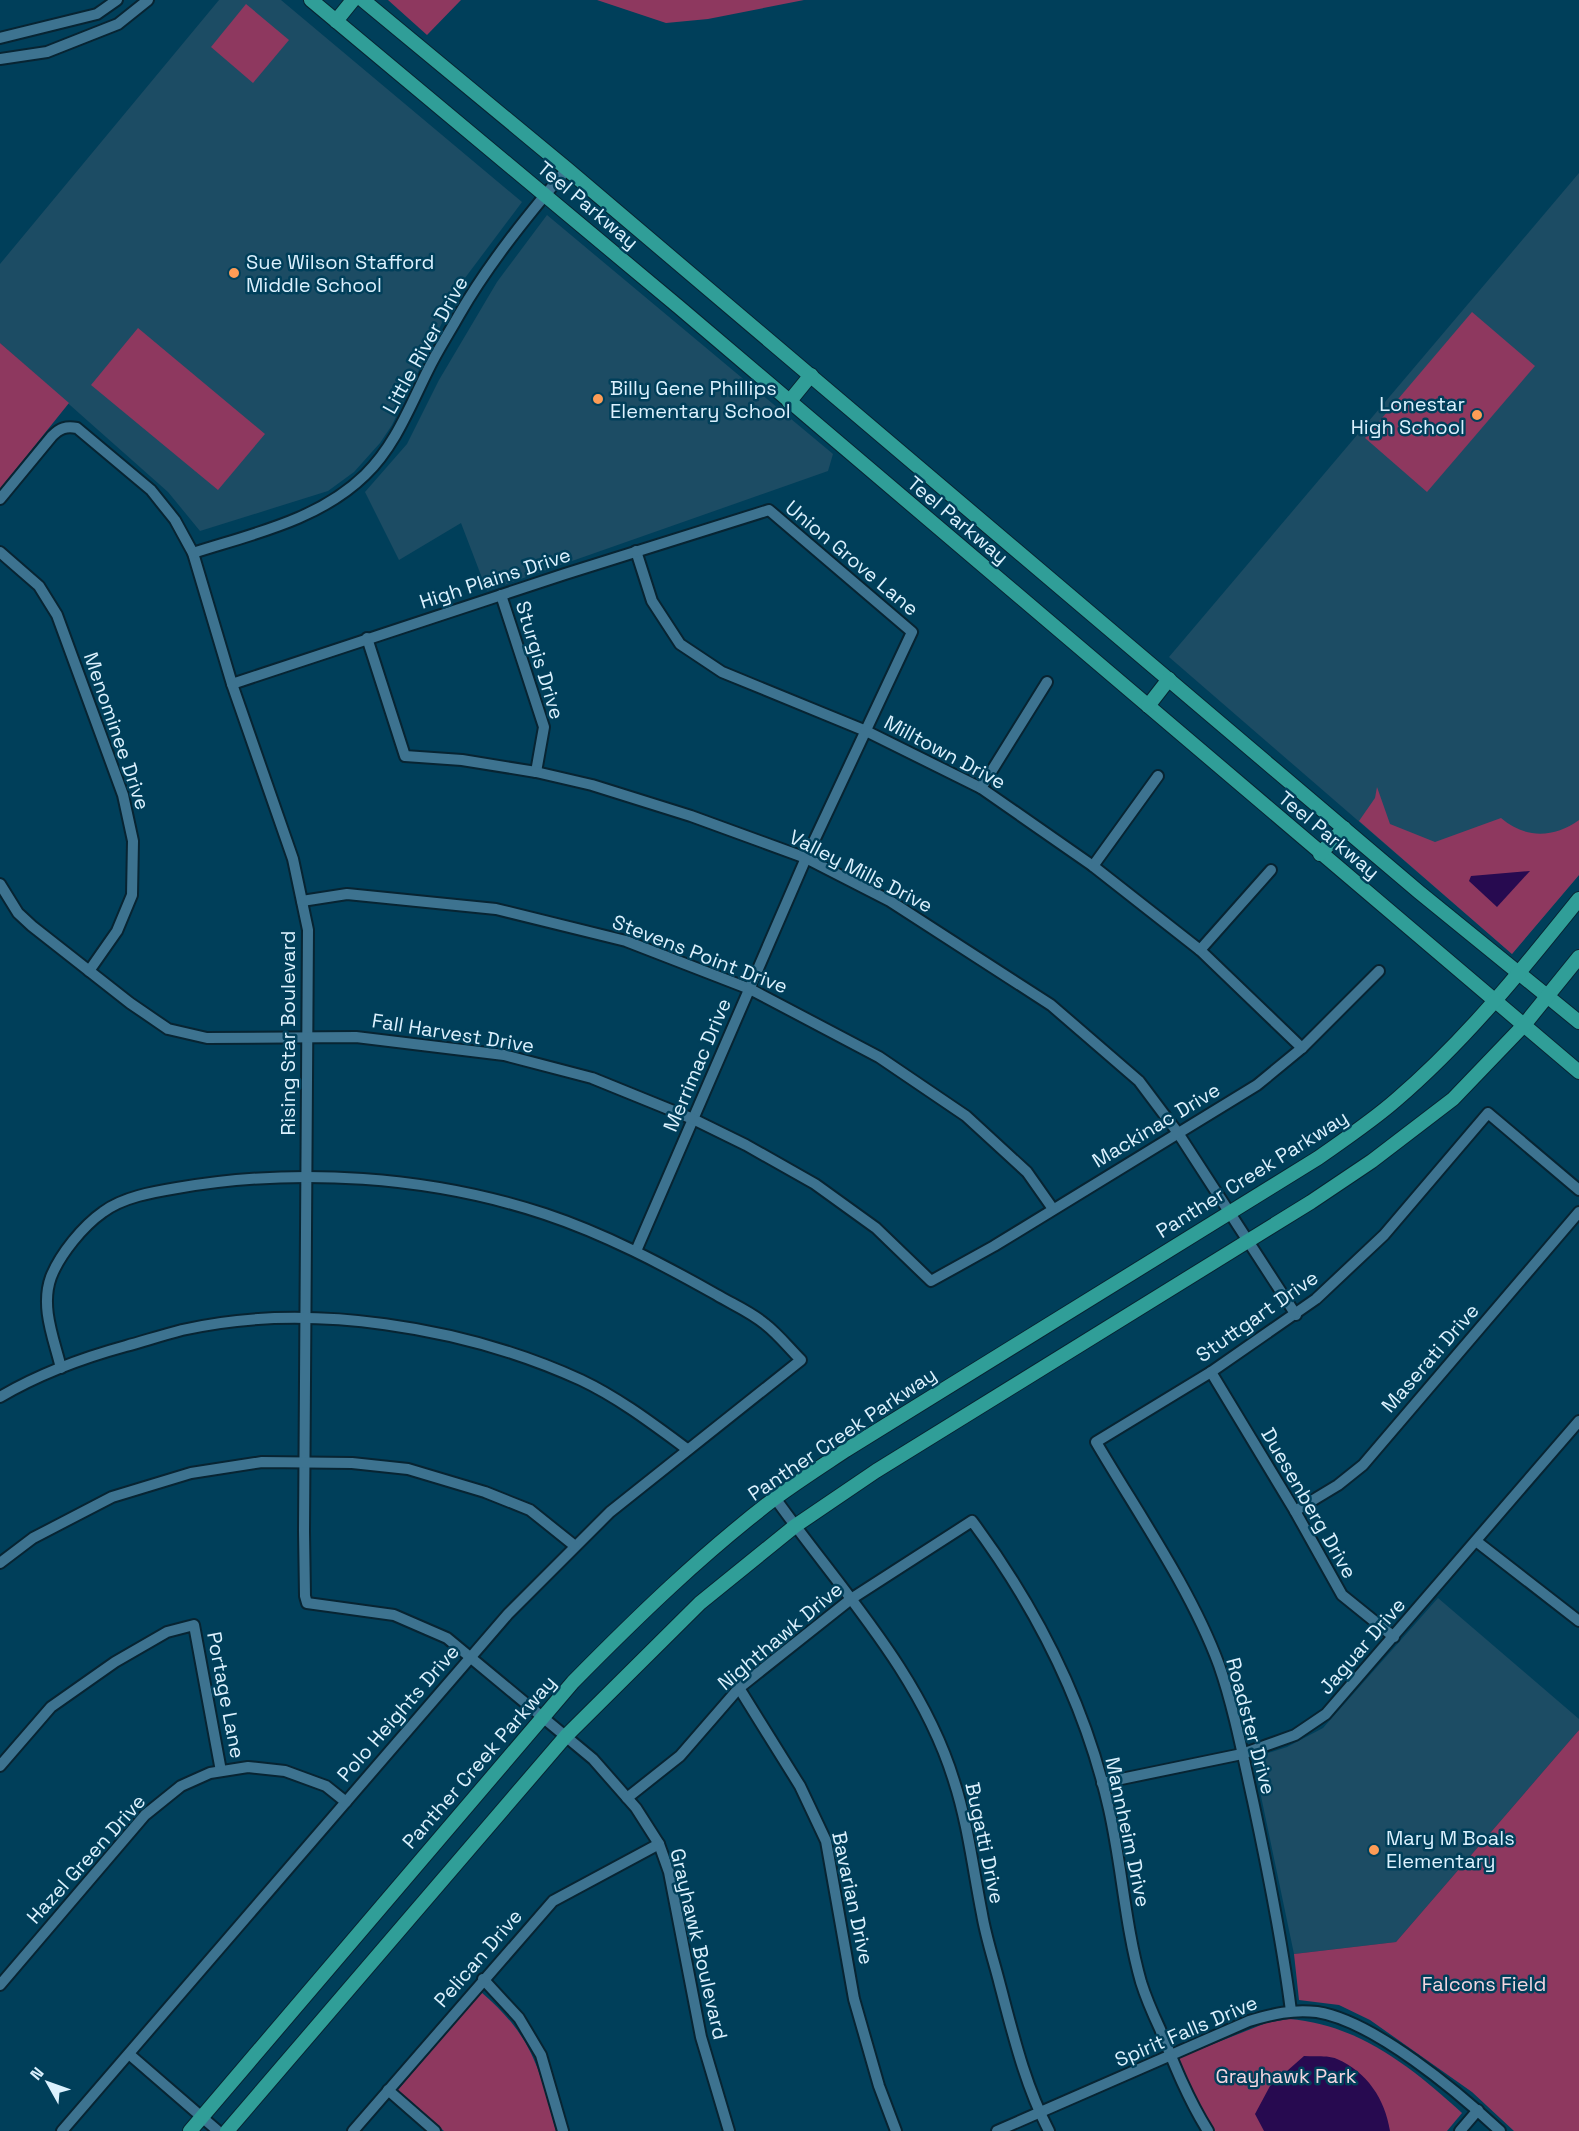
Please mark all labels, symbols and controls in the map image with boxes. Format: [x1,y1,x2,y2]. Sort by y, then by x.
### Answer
street label: Teel Parkway [532,155,644,255]
place label: Sue Wilson Stafford Middle School [246,249,434,298]
marker: Sue Wilson Stafford Middle School [227,266,241,280]
street label: Little River Drive [376,271,474,419]
place label: Billy Gene Phillips Elementary School [610,375,791,424]
place label: Lonestar High School [1351,391,1465,440]
marker: Billy Gene Phillips Elementary School [591,392,605,406]
marker: Lonestar High School [1470,408,1484,422]
street label: Teel Parkway [902,470,1014,570]
street label: Union Grove Lane [780,495,924,621]
street label: High Plains Drive [416,541,574,615]
street label: Sturgis Drive [510,598,570,722]
street label: Menominee Drive [78,649,156,813]
street label: Milltown Drive [880,709,1010,795]
street label: Teel Parkway [1273,785,1385,885]
street label: Valley Mills Drive [785,824,937,918]
street label: Stevens Point Drive [609,909,791,999]
street label: Rising Star Boulevard [275,931,301,1135]
street label: Merrimac Drive [657,994,737,1136]
street label: Fall Harvest Drive [370,1007,536,1059]
street label: Mackinac Drive [1087,1077,1225,1173]
street label: Panther Creek Parkway [1151,1104,1353,1244]
street label: Stuttgart Drive [1191,1264,1323,1368]
street label: Maserati Drive [1375,1298,1485,1418]
street label: Panther Creek Parkway [743,1361,941,1507]
street label: Duesenberg Drive [1255,1423,1363,1583]
street label: Nighthawk Drive [712,1576,848,1696]
street label: Jaguar Drive [1313,1592,1411,1700]
street label: Portage Lane [201,1630,251,1760]
street label: Polo Heights Drive [331,1639,465,1787]
street label: Roadster Drive [1220,1655,1282,1797]
street label: Panther Creek Parkway [396,1670,562,1854]
street label: Mannheim Drive [1099,1755,1157,1909]
street label: Bugatti Drive [959,1780,1011,1906]
street label: Hazel Green Drive [21,1789,151,1929]
place label: Mary M Boals Elementary [1386,1825,1515,1874]
street label: Bavarian Drive [826,1829,880,1967]
marker: Mary M Boals Elementary [1367,1843,1381,1857]
street label: Grayhawk Boulevard [664,1846,734,2042]
street label: Pelican Drive [428,1903,528,2013]
park label: Falcons Field [1422,1971,1546,1997]
street label: Spirit Falls Drive [1111,1989,1261,2073]
north arrow [18,2053,78,2113]
text: N [25,2063,48,2085]
park label: Grayhawk Park [1216,2063,1357,2089]

